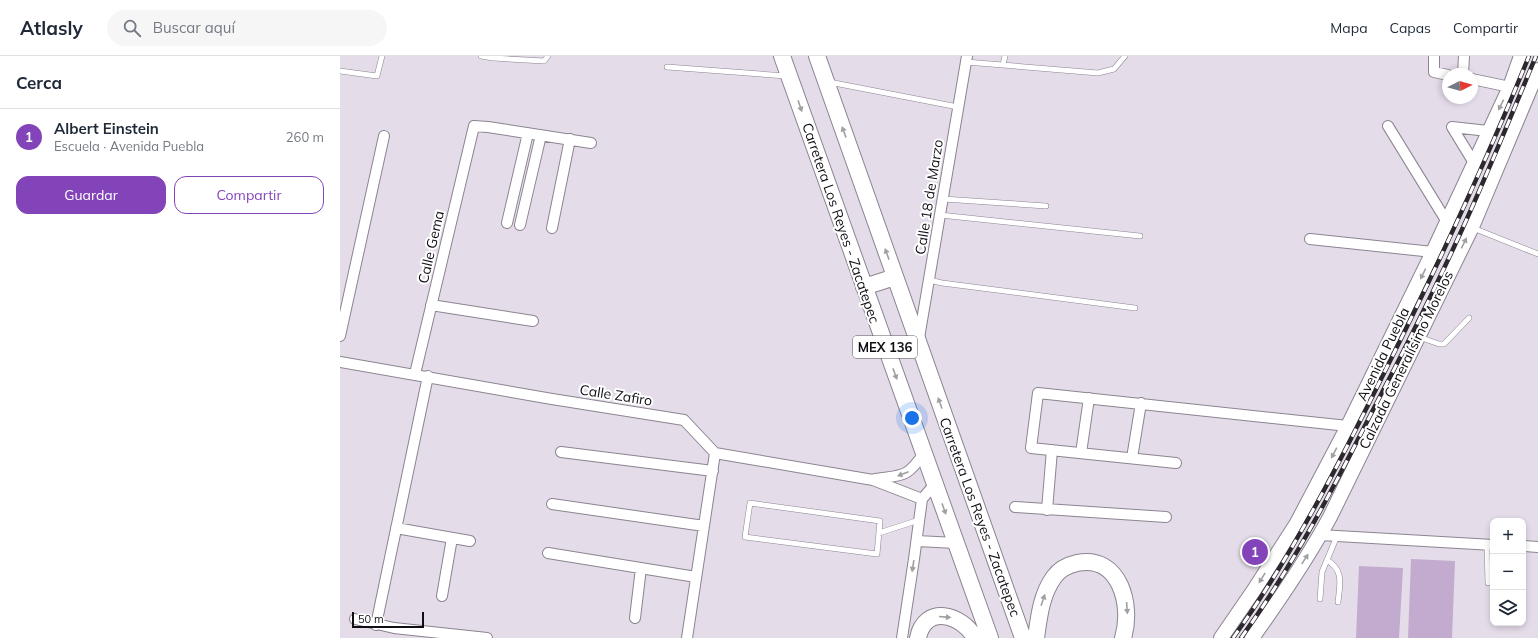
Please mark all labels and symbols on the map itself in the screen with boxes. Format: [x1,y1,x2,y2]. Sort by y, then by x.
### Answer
north arrow [1442,68,1478,104]
one-way arrow [1498,99,1504,111]
one-way arrow [797,100,803,112]
street label: Carretera Los Reyes - Zacatepec [798,121,884,326]
one-way arrow [840,126,846,138]
street label: Calle 18 de Marzo [911,138,947,256]
street label: Calle Gema [414,209,448,285]
one-way arrow [1461,238,1467,249]
one-way arrow [884,248,890,260]
street label: Calzada Generalísimo Morelos [1355,268,1457,452]
one-way arrow [1420,268,1426,279]
street label: Avenida Puebla [1353,304,1413,404]
road number: MEX 136 [853,336,917,358]
one-way arrow [892,368,898,380]
street label: Calle Zafiro [578,380,654,410]
one-way arrow [937,397,943,409]
your location [902,408,922,428]
street label: Carretera Los Reyes - Zacatepec [936,415,1024,619]
one-way arrow [1330,447,1337,458]
one-way arrow [896,471,908,477]
one-way arrow [941,503,947,515]
pin: 1 [1242,537,1268,567]
one-way arrow [1301,553,1308,565]
one-way arrow [910,560,916,572]
one-way arrow [1258,572,1266,583]
one-way arrow [1040,593,1046,605]
one-way arrow [1123,602,1130,614]
scale bar [352,610,424,629]
one-way arrow [939,614,951,621]

